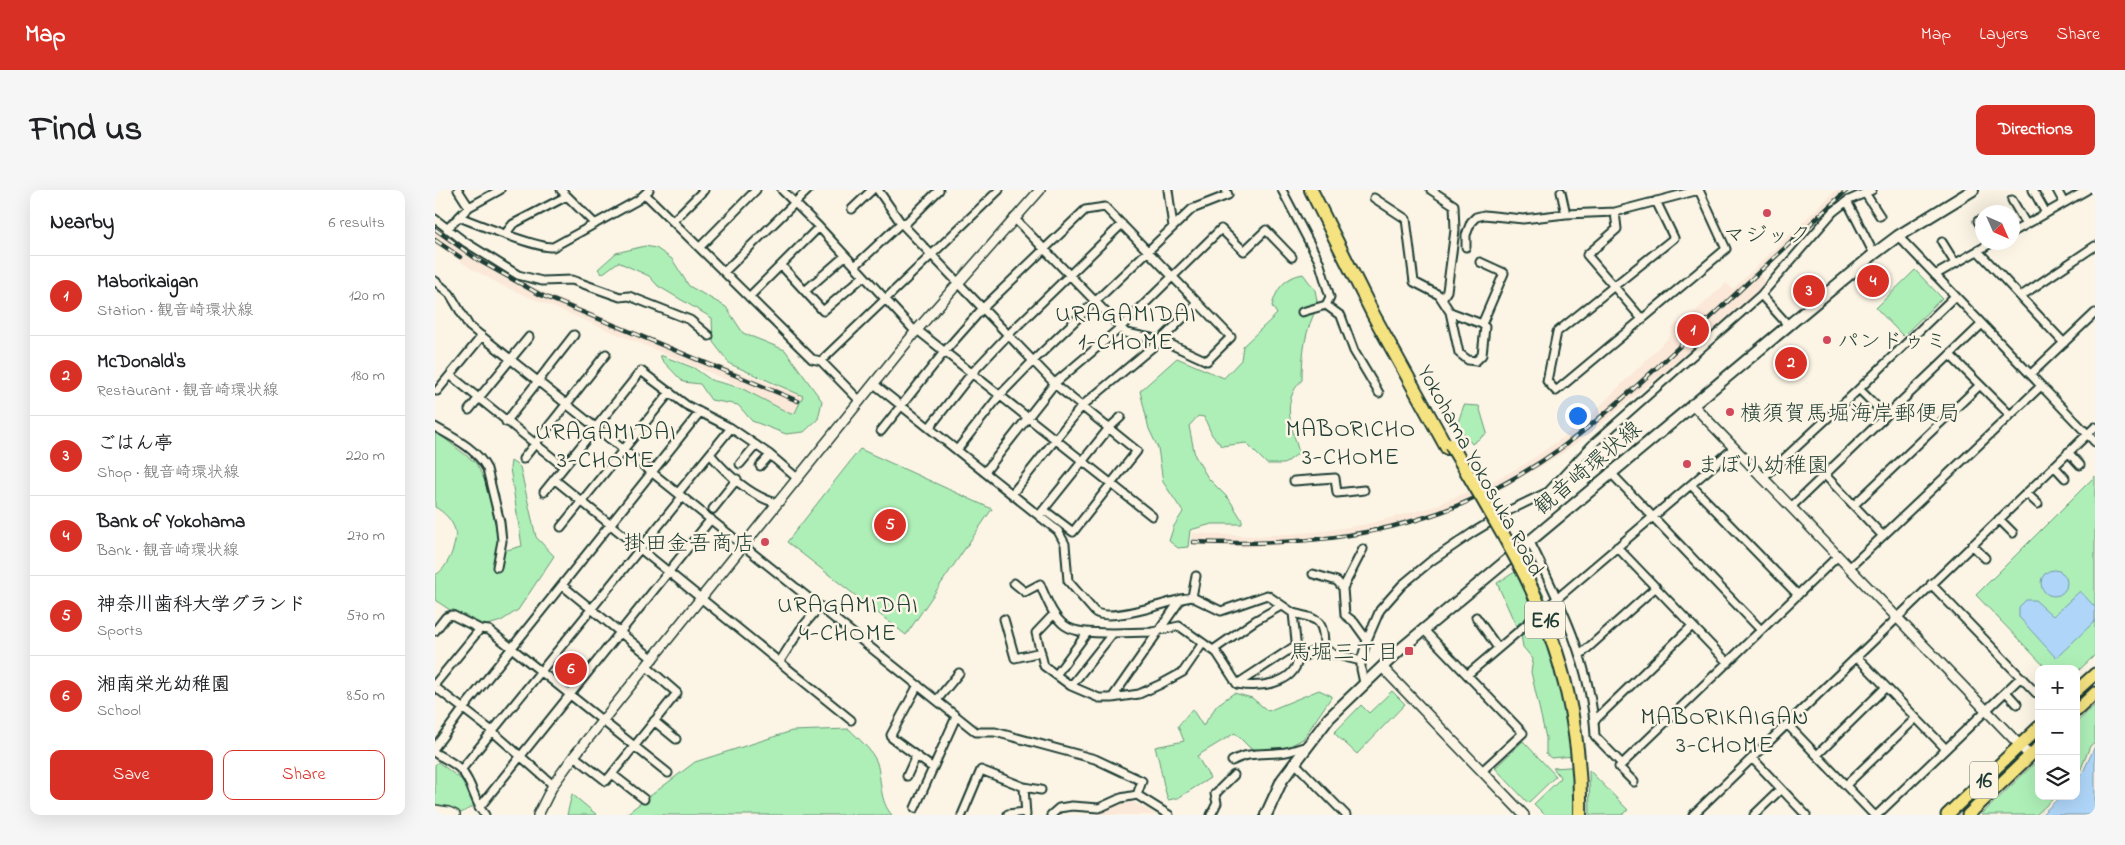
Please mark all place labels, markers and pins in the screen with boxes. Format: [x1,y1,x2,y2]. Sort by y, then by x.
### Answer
marker: マジック [1761,207,1773,219]
place label: マジック [1723,221,1811,253]
pin: 4 [1857,262,1889,300]
pin: 3 [1793,272,1825,310]
pin: 1 [1677,311,1709,349]
place label: パンドゥミ [1837,327,1947,359]
marker: パンドゥミ [1821,334,1833,346]
pin: 2 [1775,344,1807,382]
place label: 横須賀馬堀海岸郵便局 [1740,399,1960,431]
marker: 横須賀馬堀海岸郵便局 [1724,406,1736,418]
place label: まぼり幼稚園 [1697,451,1829,483]
marker: まぼり幼稚園 [1681,458,1693,470]
pin: 5 [874,506,906,544]
place label: 掛田金吾商店 [623,529,755,561]
marker: 掛田金吾商店 [759,536,771,548]
place label: 馬堀三丁目 [1289,638,1399,670]
marker: 馬堀三丁目 [1403,645,1415,657]
pin: 6 [555,650,587,688]

